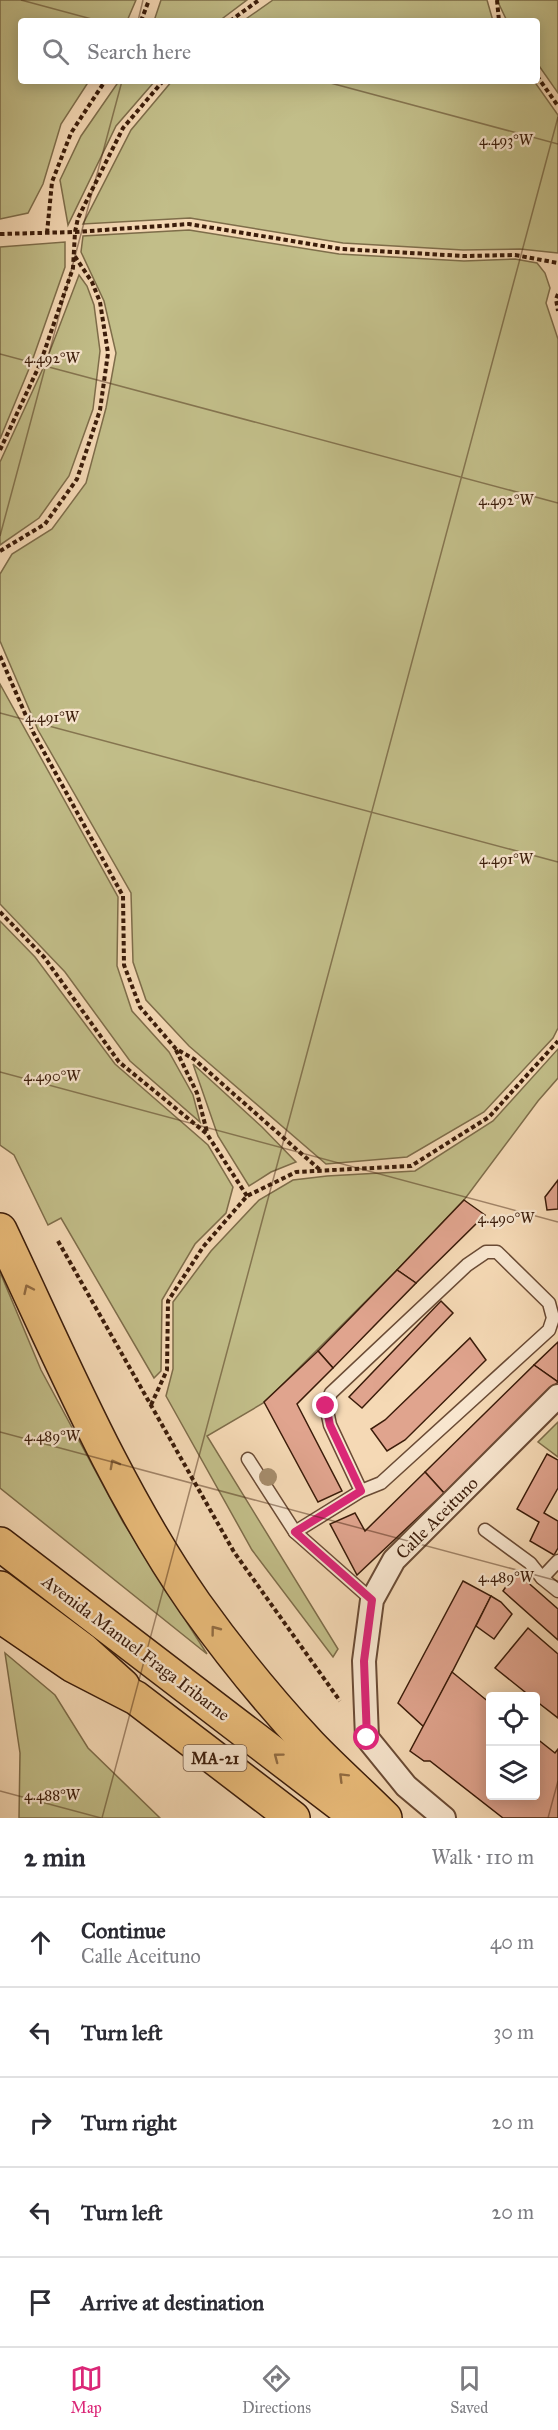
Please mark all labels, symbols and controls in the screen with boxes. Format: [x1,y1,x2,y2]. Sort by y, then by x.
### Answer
search box [18,18,540,84]
icon: search [39,35,72,68]
text: Search here [87,38,191,65]
text: 4.493°W [479,131,534,149]
text: 4.492°W [24,349,80,367]
text: 4.492°W [478,491,534,509]
text: 4.491°W [25,708,80,726]
text: 4.491°W [479,850,534,868]
text: 4.490°W [24,1067,81,1085]
text: 4.490°W [478,1209,535,1227]
one-way arrow [23,1284,35,1295]
route end [312,1392,338,1418]
text: 4.489°W [24,1427,81,1445]
one-way arrow [109,1459,121,1470]
street label: Calle Aceituno [391,1472,483,1564]
text: 4.489°W [478,1568,535,1586]
street label: Avenida Manuel Fraga Iribarne [36,1570,234,1727]
one-way arrow [211,1626,222,1637]
map controls [486,1692,540,1800]
button: locate [486,1692,540,1746]
route start [353,1724,379,1750]
road number: MA-21 [184,1745,246,1771]
button: layers [486,1746,540,1800]
one-way arrow [274,1753,285,1764]
one-way arrow [339,1773,349,1784]
text: 4.488°W [24,1786,81,1804]
text: 2 min [24,1841,85,1873]
text: Walk · 110 m [431,1845,534,1869]
text: Continue [81,1917,166,1944]
icon: ahead [24,1926,57,1959]
text: 40 m [490,1930,534,1954]
text: Calle Aceituno [81,1944,201,1968]
icon: left [24,2016,57,2049]
text: Turn left [81,2019,163,2046]
text: 30 m [493,2020,534,2044]
icon: right [24,2106,57,2139]
text: Turn right [81,2109,177,2136]
text: 20 m [491,2110,534,2134]
icon: left [24,2196,57,2229]
text: Turn left [81,2199,163,2226]
text: 20 m [491,2200,534,2224]
icon: arrive [24,2286,57,2319]
text: Arrive at destination [81,2289,264,2316]
tab: Map [70,2362,103,2417]
tab: Directions [242,2362,311,2417]
tab: Saved [450,2362,488,2417]

